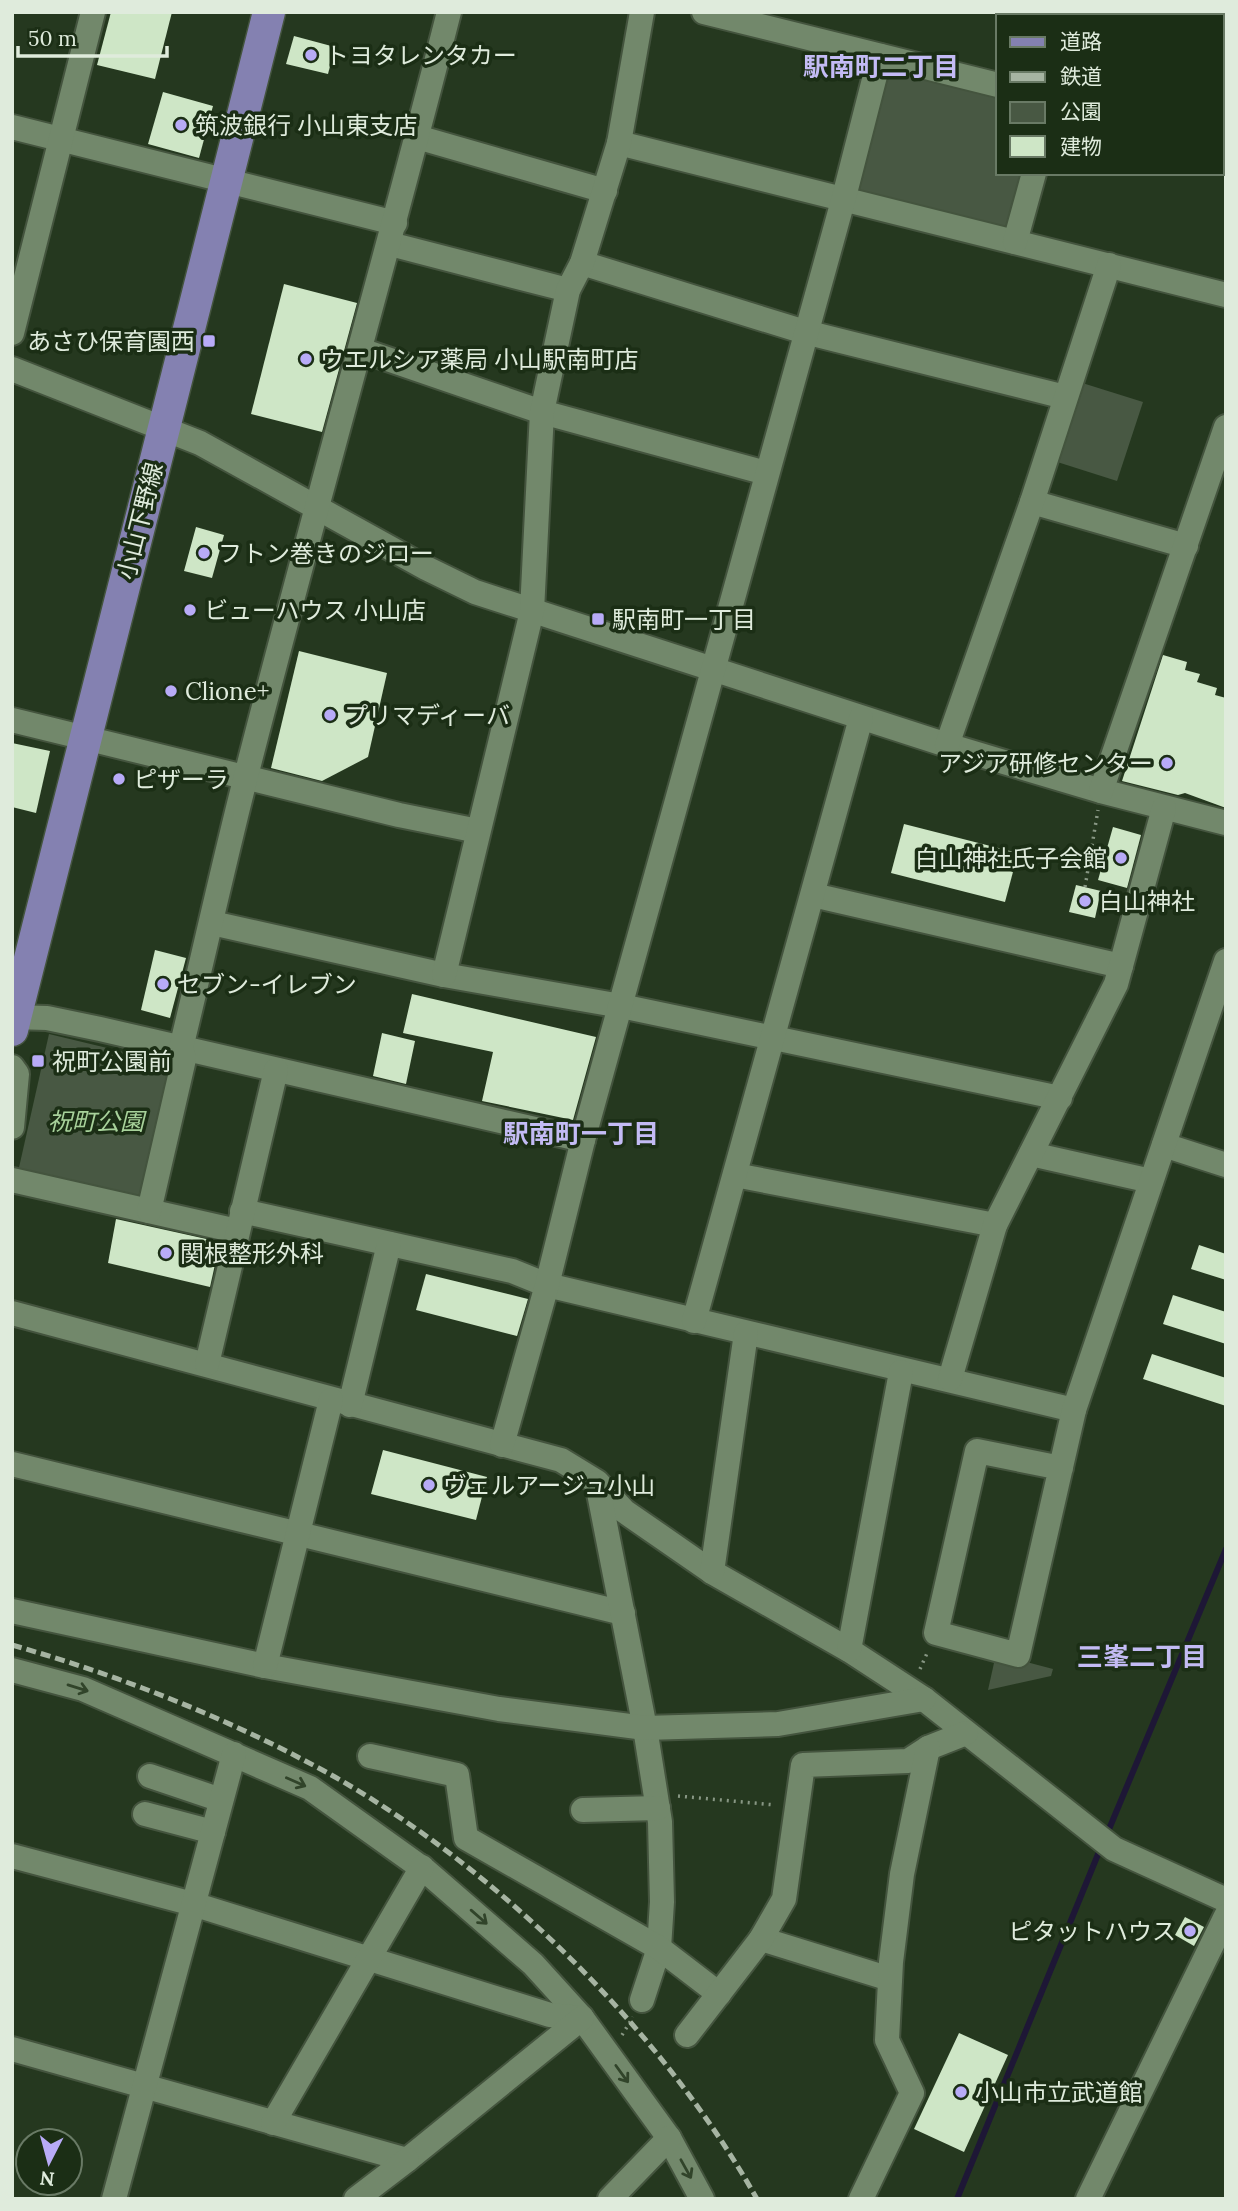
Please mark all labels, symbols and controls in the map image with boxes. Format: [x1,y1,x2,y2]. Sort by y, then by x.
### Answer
scale bar [18,14,166,58]
legend [996,14,1224,175]
text: 50 m [28,25,77,52]
text: 道路 [1060,28,1102,55]
place label: トヨタレンタカー [325,40,517,71]
marker: トヨタレンタカー [303,47,319,63]
district label: 駅南町二丁目 [803,50,959,83]
text: 鉄道 [1060,63,1102,90]
text: 公園 [1060,98,1102,125]
place label: 筑波銀行 小山東支店 [195,110,417,141]
marker: 筑波銀行 小山東支店 [173,117,189,133]
text: 建物 [1060,133,1102,160]
place label: あさひ保育園西 [27,326,195,357]
marker: あさひ保育園西 [201,333,217,349]
place label: ウエルシア薬局 小山駅南町店 [320,344,638,375]
marker: ウエルシア薬局 小山駅南町店 [298,351,314,367]
street label: 小山下野線 [110,459,170,583]
place label: フトン巻きのジロー [218,538,434,569]
marker: フトン巻きのジロー [196,545,212,561]
place label: ビューハウス 小山店 [204,595,426,626]
marker: ビューハウス 小山店 [182,602,198,618]
place label: 駅南町一丁目 [612,604,756,635]
marker: 駅南町一丁目 [590,611,606,627]
place label: Clione+ [185,676,269,707]
marker: Clione+ [163,683,179,699]
place label: プリマディーバ [344,700,510,731]
marker: プリマディーバ [322,707,338,723]
place label: アジア研修センター [938,748,1153,779]
marker: アジア研修センター [1159,755,1175,771]
place label: ピザーラ [133,764,229,795]
marker: ピザーラ [111,771,127,787]
place label: 白山神社氏子会館 [915,843,1107,874]
marker: 白山神社氏子会館 [1113,850,1129,866]
place label: 白山神社 [1099,886,1195,917]
marker: 白山神社 [1077,893,1093,909]
place label: セブン-イレブン [177,969,357,1000]
marker: セブン-イレブン [155,976,171,992]
place label: 祝町公園前 [52,1046,172,1077]
marker: 祝町公園前 [30,1053,46,1069]
park label: 祝町公園 [48,1106,147,1137]
district label: 駅南町一丁目 [503,1117,659,1150]
place label: 関根整形外科 [180,1238,324,1269]
marker: 関根整形外科 [158,1245,174,1261]
place label: ヴェルアージュ小山 [443,1470,655,1501]
marker: ヴェルアージュ小山 [421,1477,437,1493]
district label: 三峯二丁目 [1077,1640,1207,1673]
one-way arrow [67,1682,89,1695]
one-way arrow [285,1776,307,1789]
one-way arrow [470,1909,488,1925]
place label: ピタットハウス [1008,1916,1176,1947]
marker: ピタットハウス [1182,1923,1198,1939]
one-way arrow [615,2064,630,2082]
place label: 小山市立武道館 [975,2077,1143,2108]
marker: 小山市立武道館 [953,2084,969,2100]
north arrow [14,2127,84,2197]
one-way arrow [679,2158,693,2178]
text: N [38,2166,56,2192]

